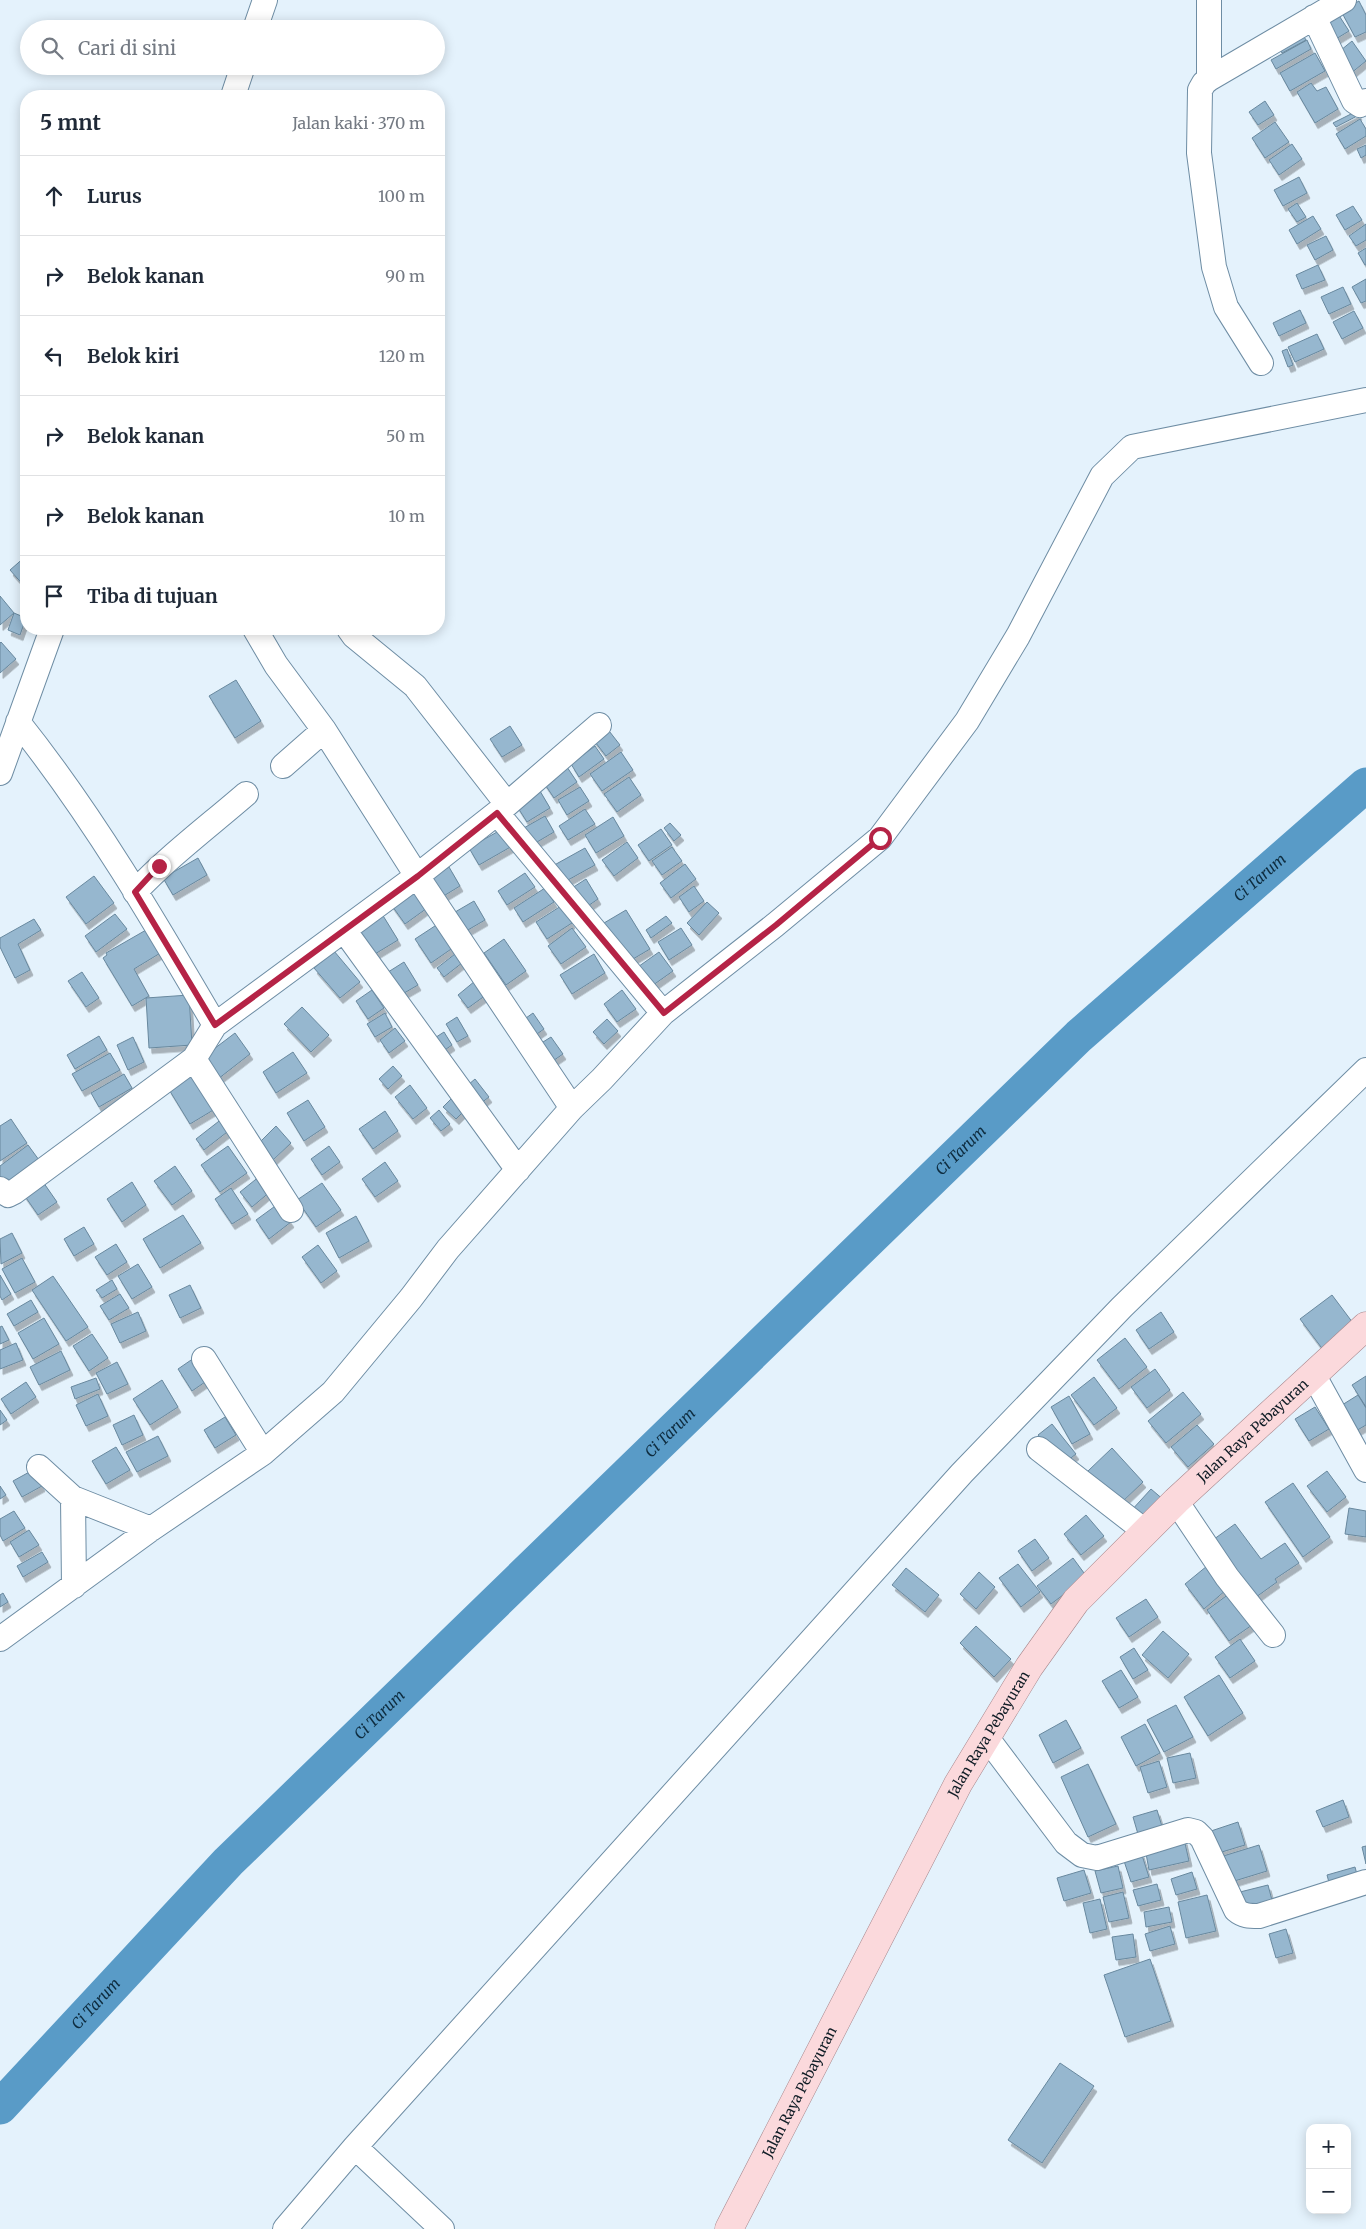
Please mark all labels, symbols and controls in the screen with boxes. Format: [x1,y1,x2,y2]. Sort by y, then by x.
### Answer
search box [20,20,445,75]
icon: search [38,34,66,62]
text: Cari di sini [78,36,176,60]
text: 5 mnt [40,109,101,136]
text: Jalan kaki · 370 m [292,113,425,133]
icon: ahead [40,182,68,210]
text: Lurus [87,184,142,208]
text: 100 m [378,186,425,206]
icon: right [40,262,68,290]
text: Belok kanan [87,264,204,288]
text: 90 m [385,266,425,286]
icon: left [40,342,68,370]
text: Belok kiri [87,344,179,368]
text: 120 m [379,346,425,366]
icon: right [40,422,68,450]
text: Belok kanan [87,424,204,448]
text: 50 m [386,426,425,446]
icon: right [40,502,68,530]
text: Belok kanan [87,504,204,528]
text: 10 m [388,506,425,526]
icon: arrive [40,582,68,610]
text: Tiba di tujuan [87,584,218,608]
route start [869,827,892,850]
water label: Ci Tarum [1229,849,1290,905]
route end [148,855,171,878]
water label: Ci Tarum [931,1121,990,1179]
street label: Jalan Raya Pebayuran [1193,1375,1312,1487]
water label: Ci Tarum [641,1403,699,1461]
street label: Jalan Raya Pebayuran [943,1667,1034,1801]
water label: Ci Tarum [350,1685,409,1743]
water label: Ci Tarum [67,1974,124,2033]
street label: Jalan Raya Pebayuran [758,2024,841,2161]
map controls [1306,2124,1351,2214]
button: + [1306,2124,1351,2169]
button: − [1306,2169,1351,2214]

